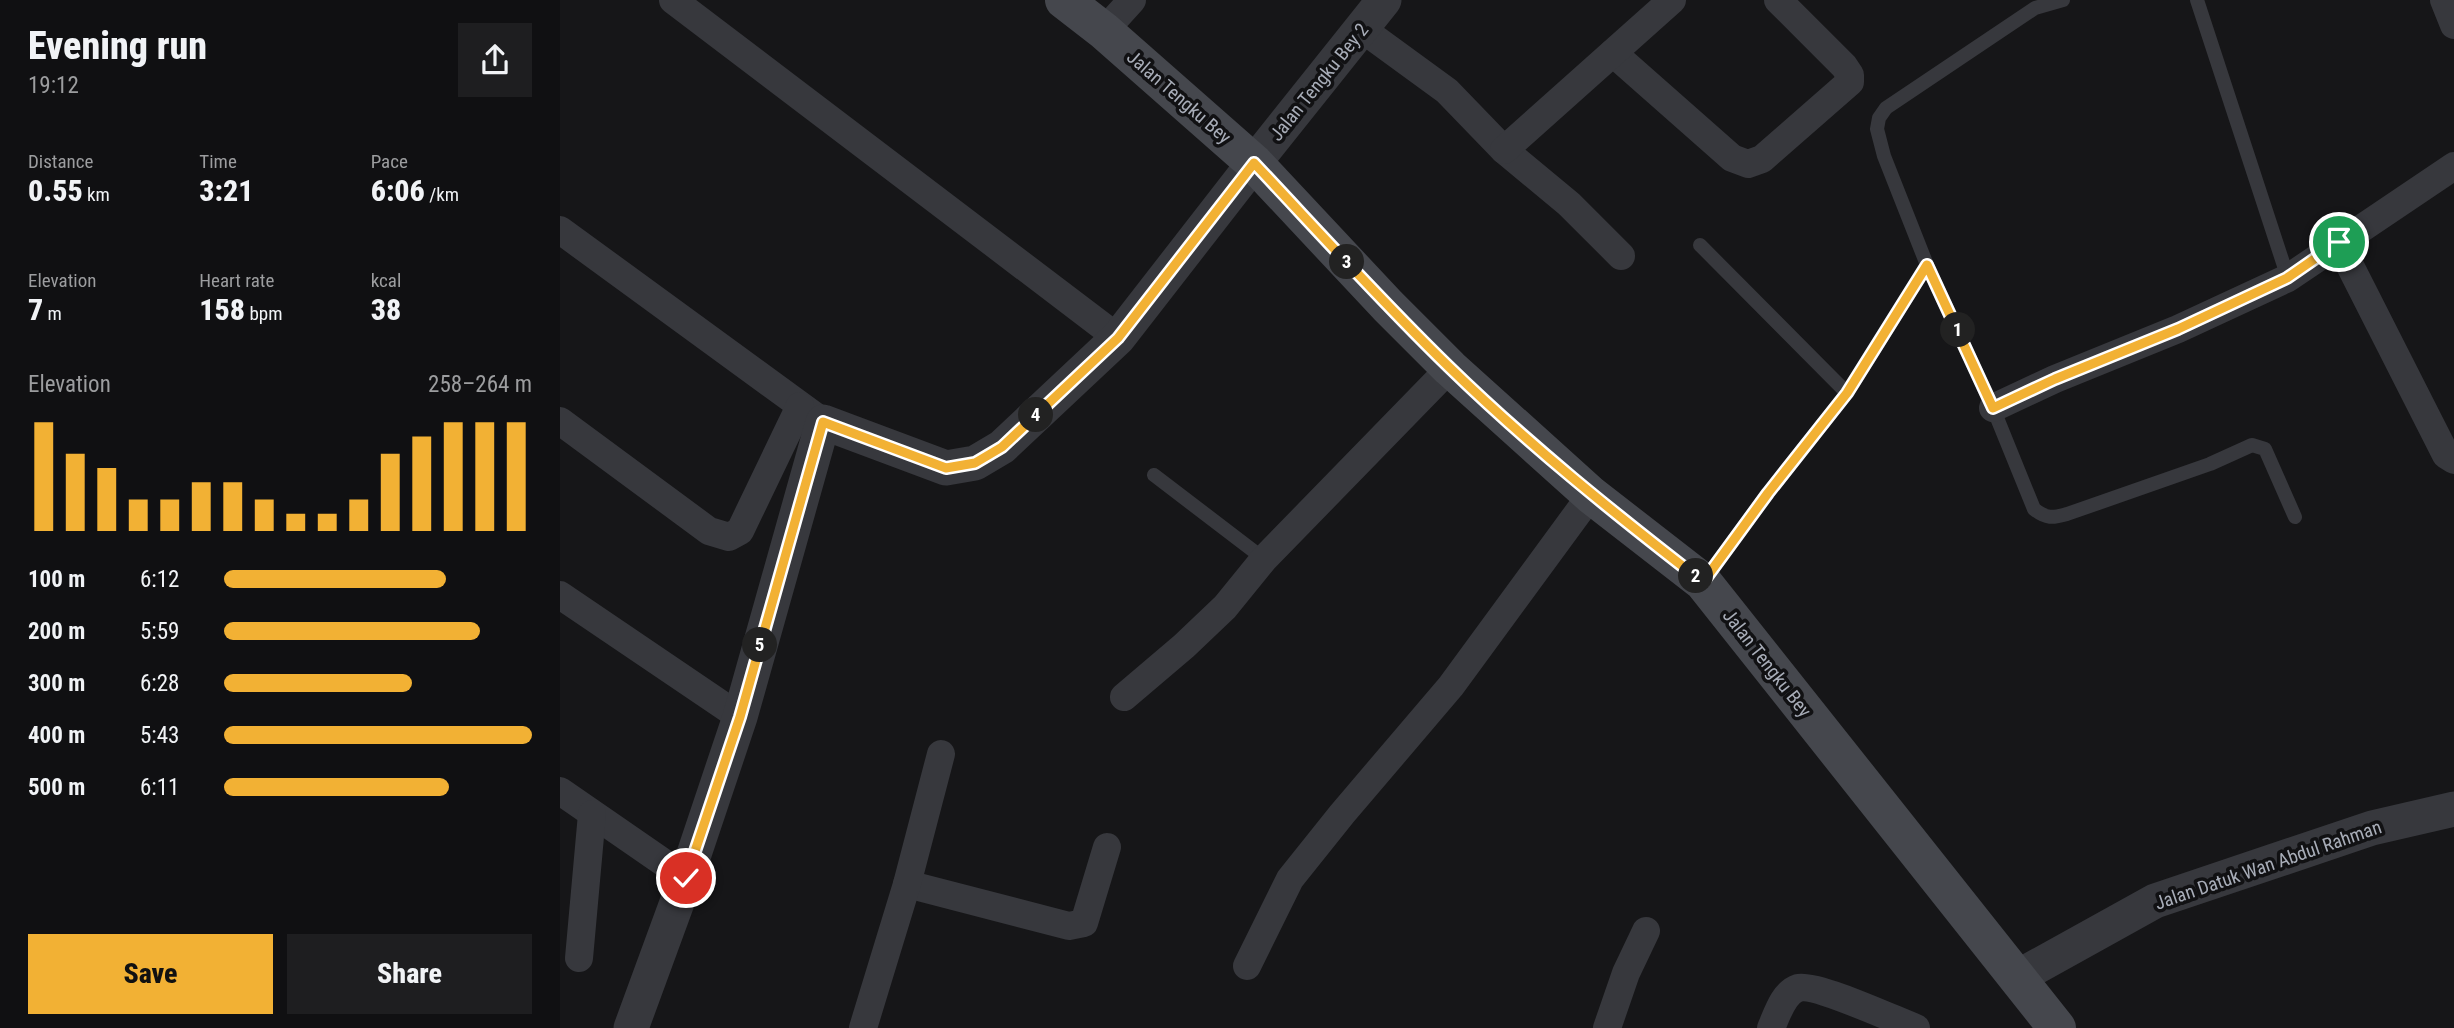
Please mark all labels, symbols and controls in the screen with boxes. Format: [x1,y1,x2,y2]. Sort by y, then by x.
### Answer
street label: Jalan Tengku Bey 2 [1265,19,1373,145]
button: share [458,23,532,97]
text: Evening run [28,24,207,68]
street label: Jalan Tengku Bey [1122,45,1236,149]
text: 19:12 [28,72,79,99]
text: Distance [28,150,93,173]
text: Time [199,150,237,173]
text: Pace [371,150,408,173]
text: 0.55 [28,173,83,208]
text: 3:21 [199,173,254,208]
text: 6:06 [371,173,425,208]
text: km [83,183,110,206]
text: /km [425,183,459,206]
pin [2309,212,2369,272]
icon: arrive [2320,223,2358,261]
pin: 3 [1330,244,1364,280]
text: 3 [1342,250,1351,273]
text: Elevation [28,269,96,292]
text: Heart rate [199,269,274,292]
text: kcal [371,269,401,292]
text: 7 [28,292,43,327]
text: 158 [199,292,245,327]
text: 38 [371,292,401,327]
text: m [43,302,62,325]
text: bpm [245,302,282,325]
pin: 1 [1940,312,1976,348]
text: 1 [1953,318,1962,341]
text: Elevation [28,371,111,398]
text: 258–264 m [428,371,532,398]
pin: 4 [1018,398,1054,432]
text: 4 [1031,403,1040,426]
pin: 2 [1678,558,1714,594]
text: 2 [1691,564,1700,587]
text: 100 m [28,566,85,593]
text: 6:12 [140,566,179,593]
street label: Jalan Tengku Bey [1718,604,1816,722]
text: 200 m [28,618,85,645]
text: 5:59 [140,618,179,645]
pin: 5 [742,628,778,662]
text: 5 [755,633,764,656]
text: 300 m [28,670,85,697]
text: 6:28 [140,670,179,697]
text: 400 m [28,722,85,749]
text: 5:43 [140,722,179,749]
text: 500 m [28,774,85,801]
text: 6:11 [140,774,179,801]
street label: Jalan Datuk Wan Abdul Rahman [2152,815,2384,915]
pin [656,848,716,908]
icon: check [667,859,705,897]
button: Save [28,934,273,1014]
button: Share [287,934,532,1014]

